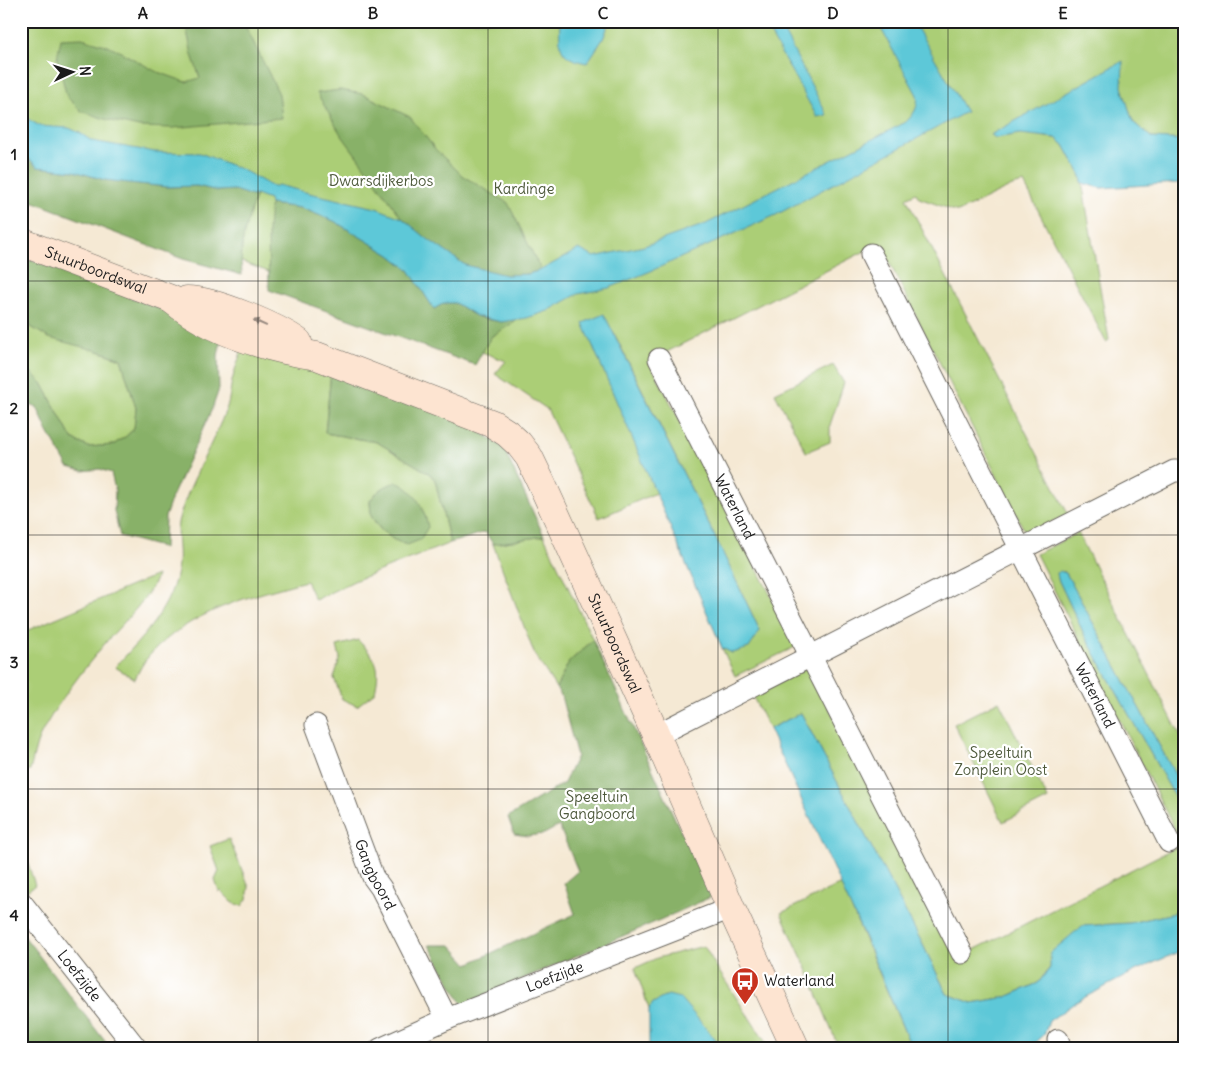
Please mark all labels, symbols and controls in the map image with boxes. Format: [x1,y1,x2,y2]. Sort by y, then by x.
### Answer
text: A [138,3,148,23]
text: B [368,3,379,23]
text: C [598,3,609,23]
text: D [827,3,839,23]
text: E [1058,3,1068,23]
north arrow [48,48,98,98]
text: N [76,66,94,77]
text: 1 [11,144,17,164]
park label: Dwarsdijkerbos [329,171,434,190]
park label: Kardinge [493,179,555,198]
street label: Stuurboordswal [42,242,149,298]
one-way arrow [253,318,267,326]
text: 2 [10,398,19,418]
street label: Waterland [710,471,759,542]
street label: Stuurboordswal [584,590,646,696]
text: 3 [9,652,19,672]
street label: Waterland [1071,660,1120,731]
park label: Speeltuin Zonplein Oost [955,743,1047,779]
park label: Speeltuin Gangboord [559,787,635,823]
street label: Gangboord [351,836,400,913]
text: 4 [9,905,19,925]
street label: Loefzijde [54,946,106,1005]
street label: Loefzijde [523,957,586,996]
bus stop icon: Waterland [730,966,760,1005]
place label: Waterland [764,971,834,990]

